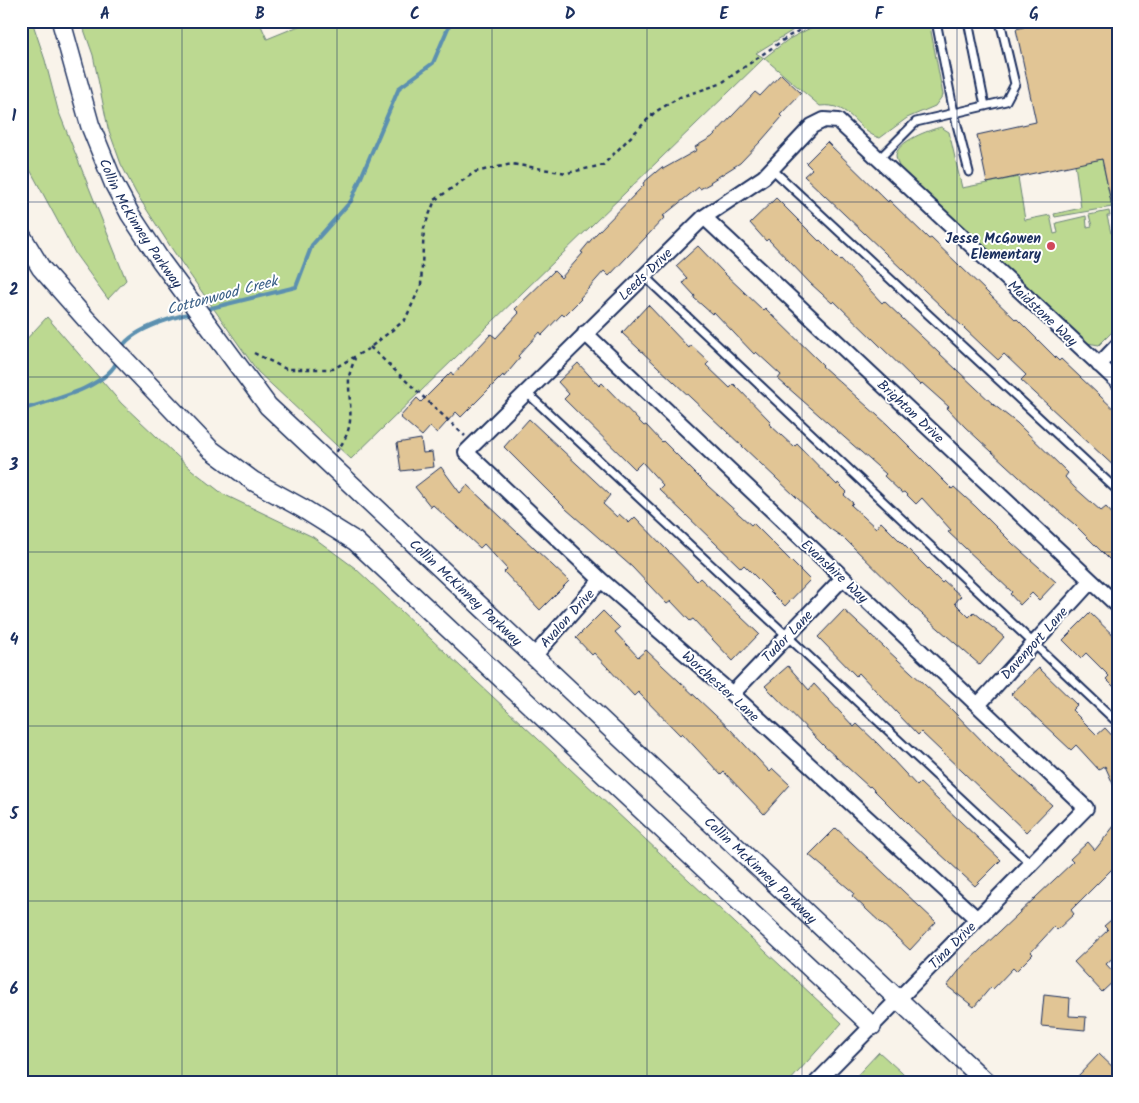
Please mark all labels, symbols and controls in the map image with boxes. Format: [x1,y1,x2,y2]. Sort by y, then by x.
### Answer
text: A [100,2,110,27]
text: B [255,2,265,27]
text: C [410,2,420,27]
text: D [565,2,576,27]
text: E [720,2,730,27]
text: F [875,2,885,27]
text: G [1029,2,1039,27]
text: 1 [12,104,17,129]
street label: Collin McKinney Parkway [93,155,188,294]
place label: Jesse McGowen Elementary [945,228,1042,266]
marker: Jesse McGowen Elementary [1045,240,1057,252]
street label: Leeds Drive [614,243,678,306]
water label: Cottonwood Creek [164,269,282,322]
street label: Maidstone Way [1002,275,1083,352]
text: 2 [9,278,19,303]
street label: Brighton Drive [872,375,949,449]
text: 3 [9,453,19,478]
street label: Collin McKinney Parkway [404,534,527,652]
street label: Evanshire Way [796,535,873,609]
street label: Avalon Drive [535,584,601,653]
street label: Davenport Lane [996,602,1074,685]
street label: Tudor Lane [757,605,819,668]
text: 4 [10,628,19,653]
street label: Worchester Lane [677,646,765,728]
text: 5 [9,802,20,827]
street label: Collin McKinney Parkway [699,812,822,930]
street label: Tina Drive [924,916,982,975]
text: 6 [10,977,19,1002]

